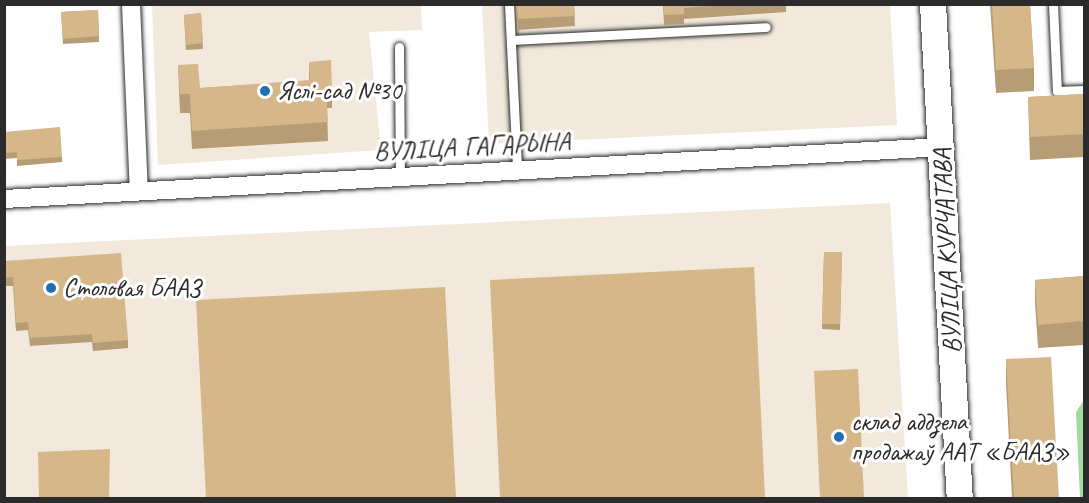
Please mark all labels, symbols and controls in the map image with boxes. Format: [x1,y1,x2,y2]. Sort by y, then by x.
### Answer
place label: Яслі-сад №30 [277,75,402,107]
marker: Яслі-сад №30 [258,84,272,98]
street label: ВУЛІЦА ГАГАРЫНА [374,126,570,168]
street label: ВУЛІЦА КУРЧАТАВА [926,148,968,354]
place label: Столовая БААЗ [63,272,200,304]
marker: Столовая БААЗ [44,281,58,295]
place label: склад аддзела продажаў ААТ «БААЗ» [851,406,1070,467]
marker: склад аддзела продажаў ААТ «БААЗ» [832,430,846,444]

